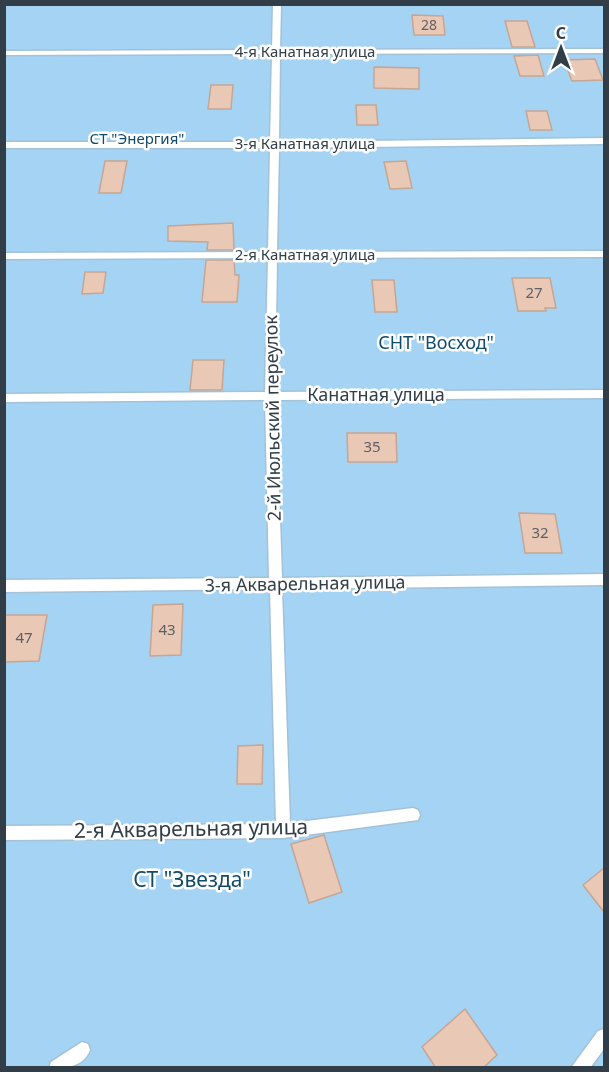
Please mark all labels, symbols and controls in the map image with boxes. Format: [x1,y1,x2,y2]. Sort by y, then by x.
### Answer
house number: 28 [421,15,437,34]
north arrow [531,18,591,78]
text: С [556,22,566,44]
street label: 4-я Канатная улица [235,41,375,61]
park label: СТ "Энергия" [90,128,184,148]
street label: 3-я Канатная улица [235,133,375,153]
street label: 2-я Канатная улица [235,244,375,264]
house number: 27 [525,282,543,302]
street label: 2-й Июльский переулок [258,314,286,521]
park label: СНТ "Восход" [378,330,494,354]
street label: Канатная улица [307,382,445,406]
house number: 35 [363,436,381,456]
house number: 32 [531,522,549,542]
street label: 3-я Акварельная улица [204,569,406,597]
house number: 43 [158,619,176,639]
house number: 47 [15,627,33,647]
street label: 2-я Акварельная улица [74,812,308,844]
park label: СТ "Звезда" [133,865,251,893]

